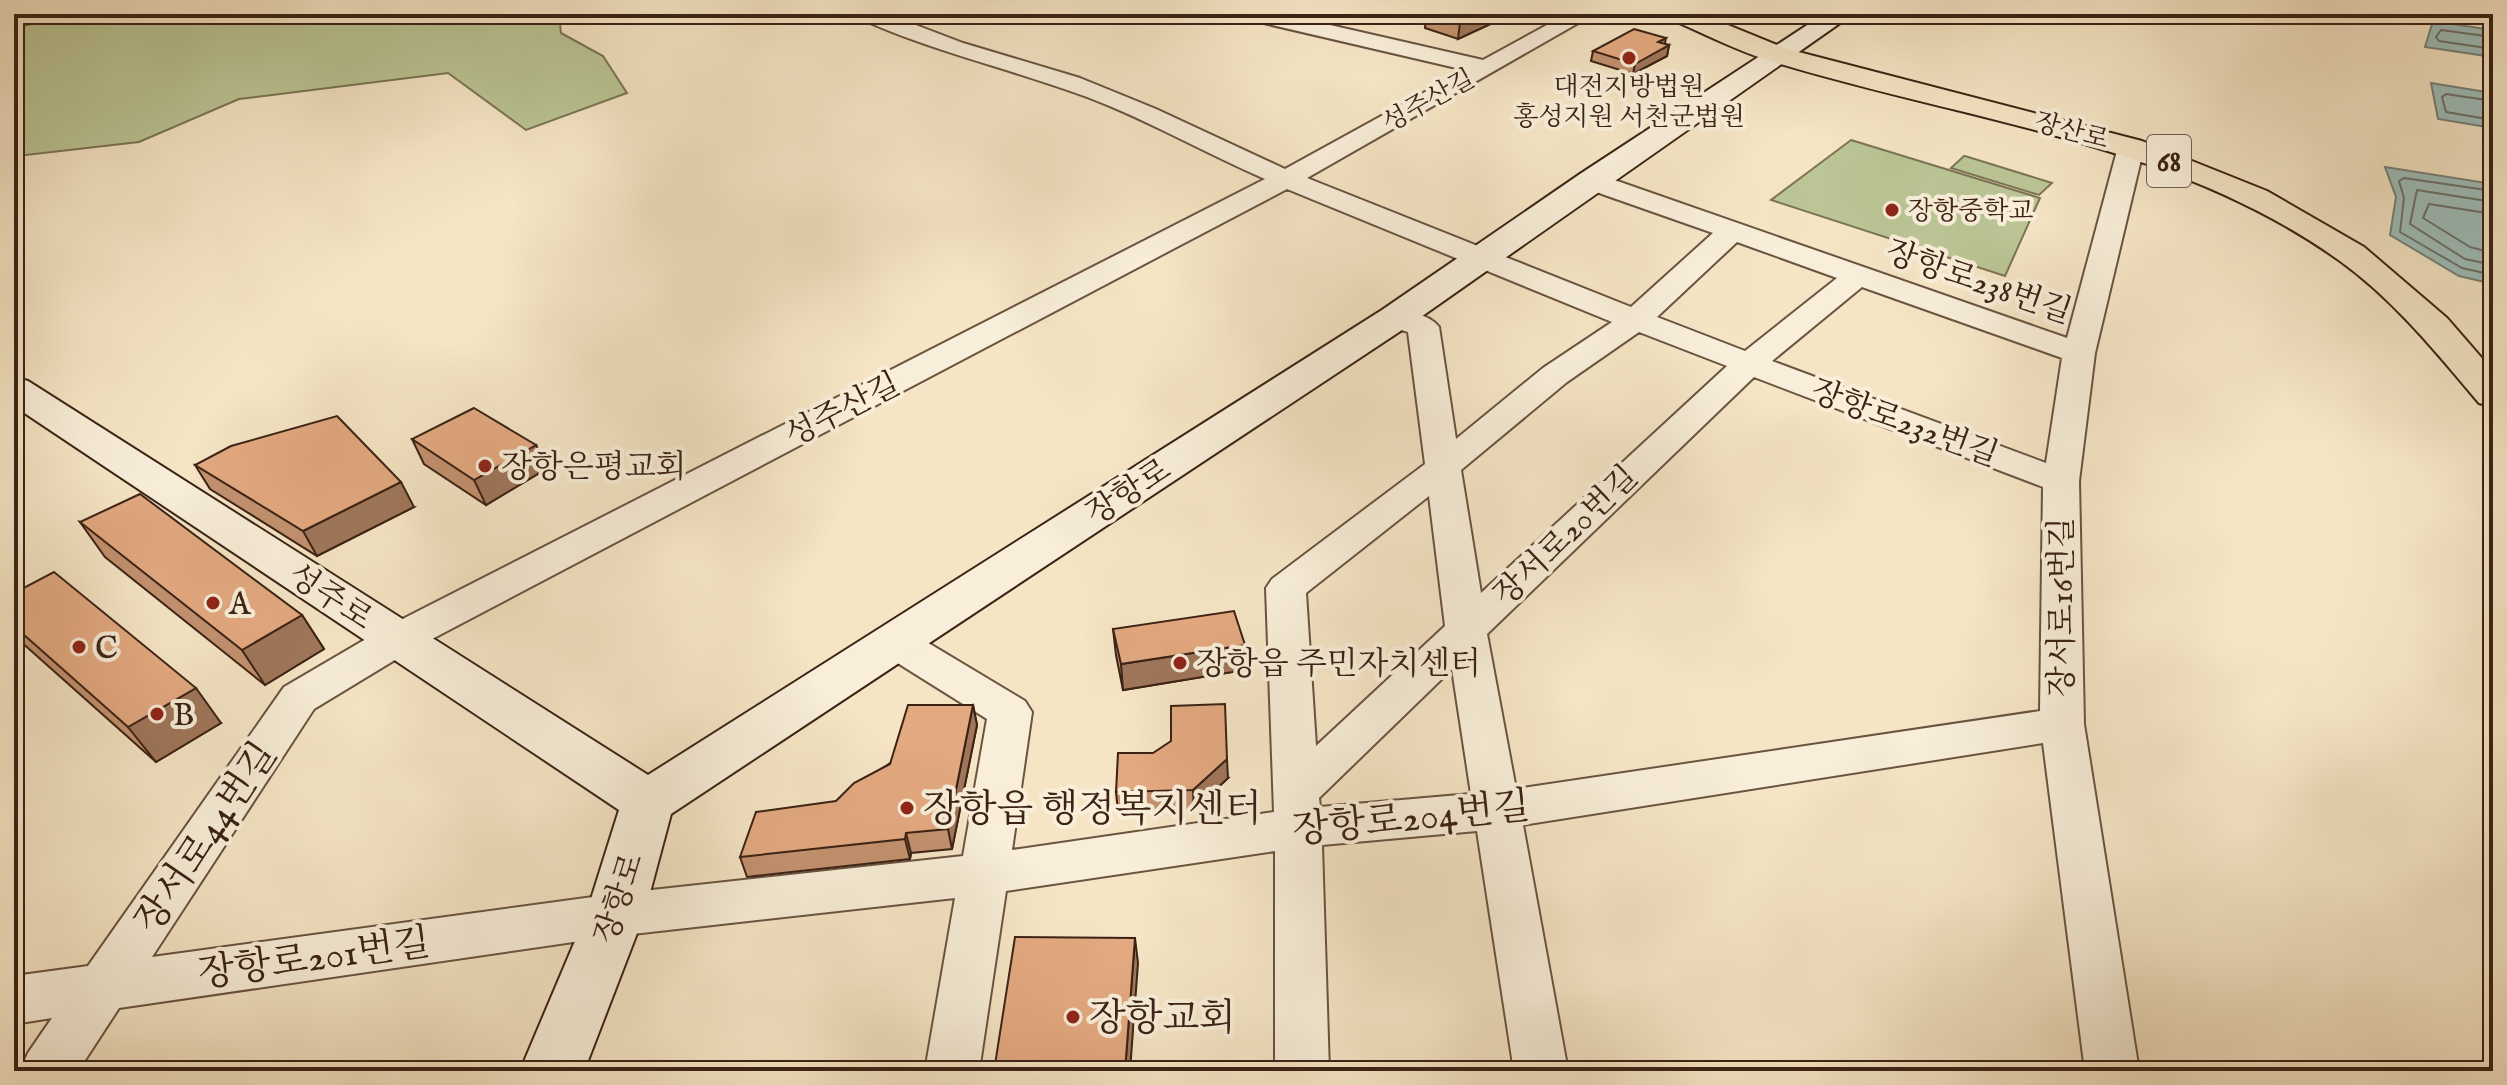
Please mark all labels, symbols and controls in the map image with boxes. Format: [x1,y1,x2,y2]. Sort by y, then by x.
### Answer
marker: 대전지방법원 홍성지원 서천군법원 [1620,49,1638,67]
street label: 성주산길 [1377,63,1481,140]
place label: 대전지방법원 홍성지원 서천군법원 [1513,71,1745,134]
street label: 장산로 [2031,106,2112,157]
road number: 68 [2147,135,2191,187]
place label: 장항중학교 [1908,195,2034,228]
marker: 장항중학교 [1883,201,1901,219]
street label: 장항로238번길 [1880,232,2077,334]
street label: 성주산길 [779,365,908,458]
street label: 장항로232번길 [1805,371,2004,477]
place label: 장항은평교회 [501,448,686,489]
street label: 장항로 [1079,451,1179,536]
marker: 장항은평교회 [476,457,494,475]
street label: 장서로20번길 [1486,458,1648,616]
street label: 장서로16번길 [2043,517,2084,697]
street label: 성주로 [280,556,380,641]
place label: A [228,585,252,626]
marker: A [204,594,222,612]
place label: C [95,629,118,670]
marker: C [70,638,88,656]
place label: 장항읍 주민자치센터 [1196,645,1481,686]
marker: 장항읍 주민자치센터 [1171,654,1189,672]
place label: B [173,696,194,737]
marker: B [148,705,166,723]
street label: 장서로44번길 [126,734,289,944]
street label: 장항로204번길 [1290,784,1533,856]
place label: 장항읍 행정복지센터 [923,787,1262,835]
marker: 장항읍 행정복지센터 [898,799,916,817]
street label: 장항로 [587,848,654,949]
street label: 장항로201번길 [195,920,434,1000]
place label: 장항교회 [1089,996,1236,1044]
marker: 장항교회 [1064,1008,1082,1026]

